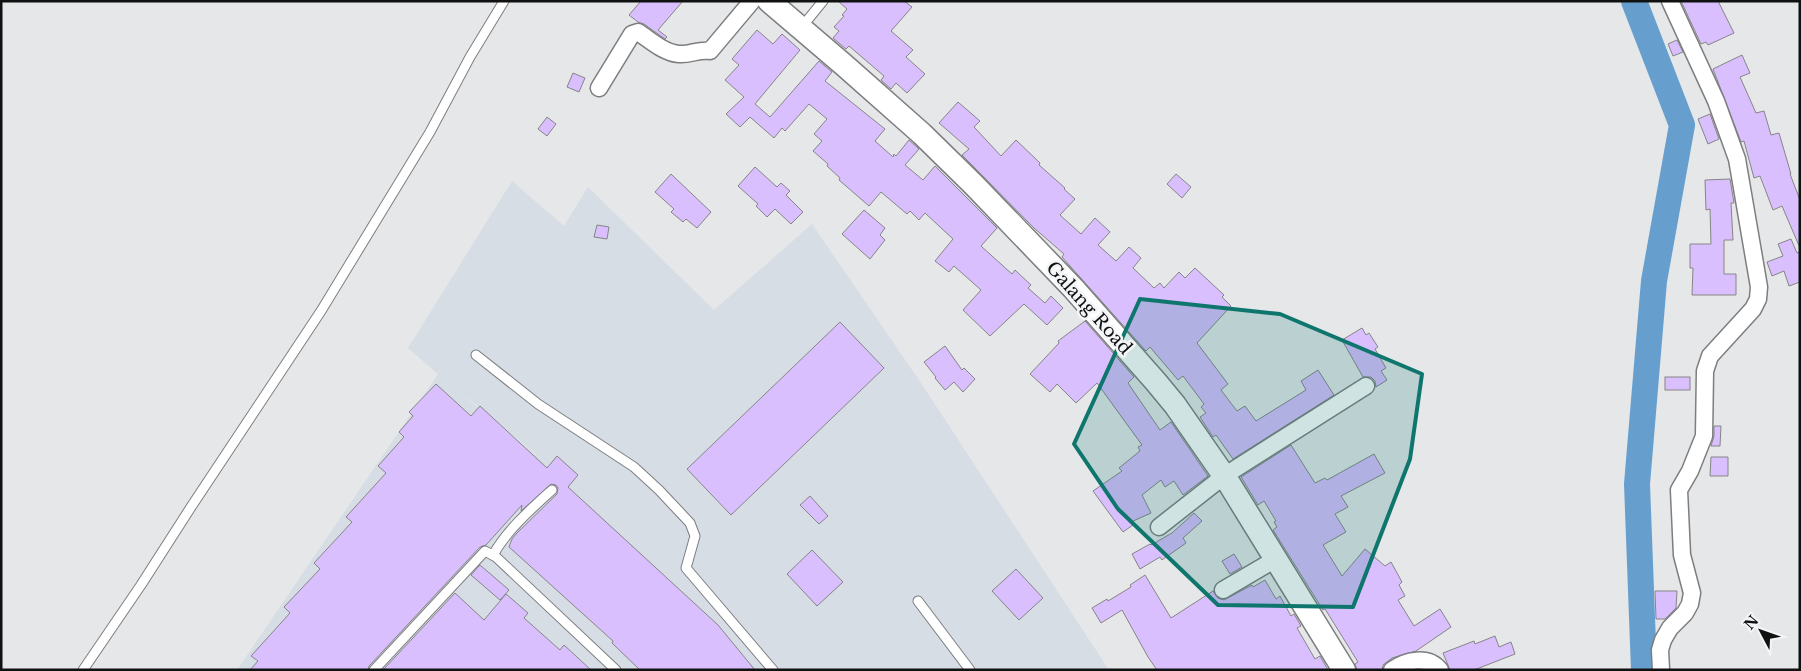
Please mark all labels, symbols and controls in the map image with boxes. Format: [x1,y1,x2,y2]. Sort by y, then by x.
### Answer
street label: Galang Road [1042,257,1136,359]
north arrow [1736,606,1786,656]
text: N [1740,612,1762,633]

